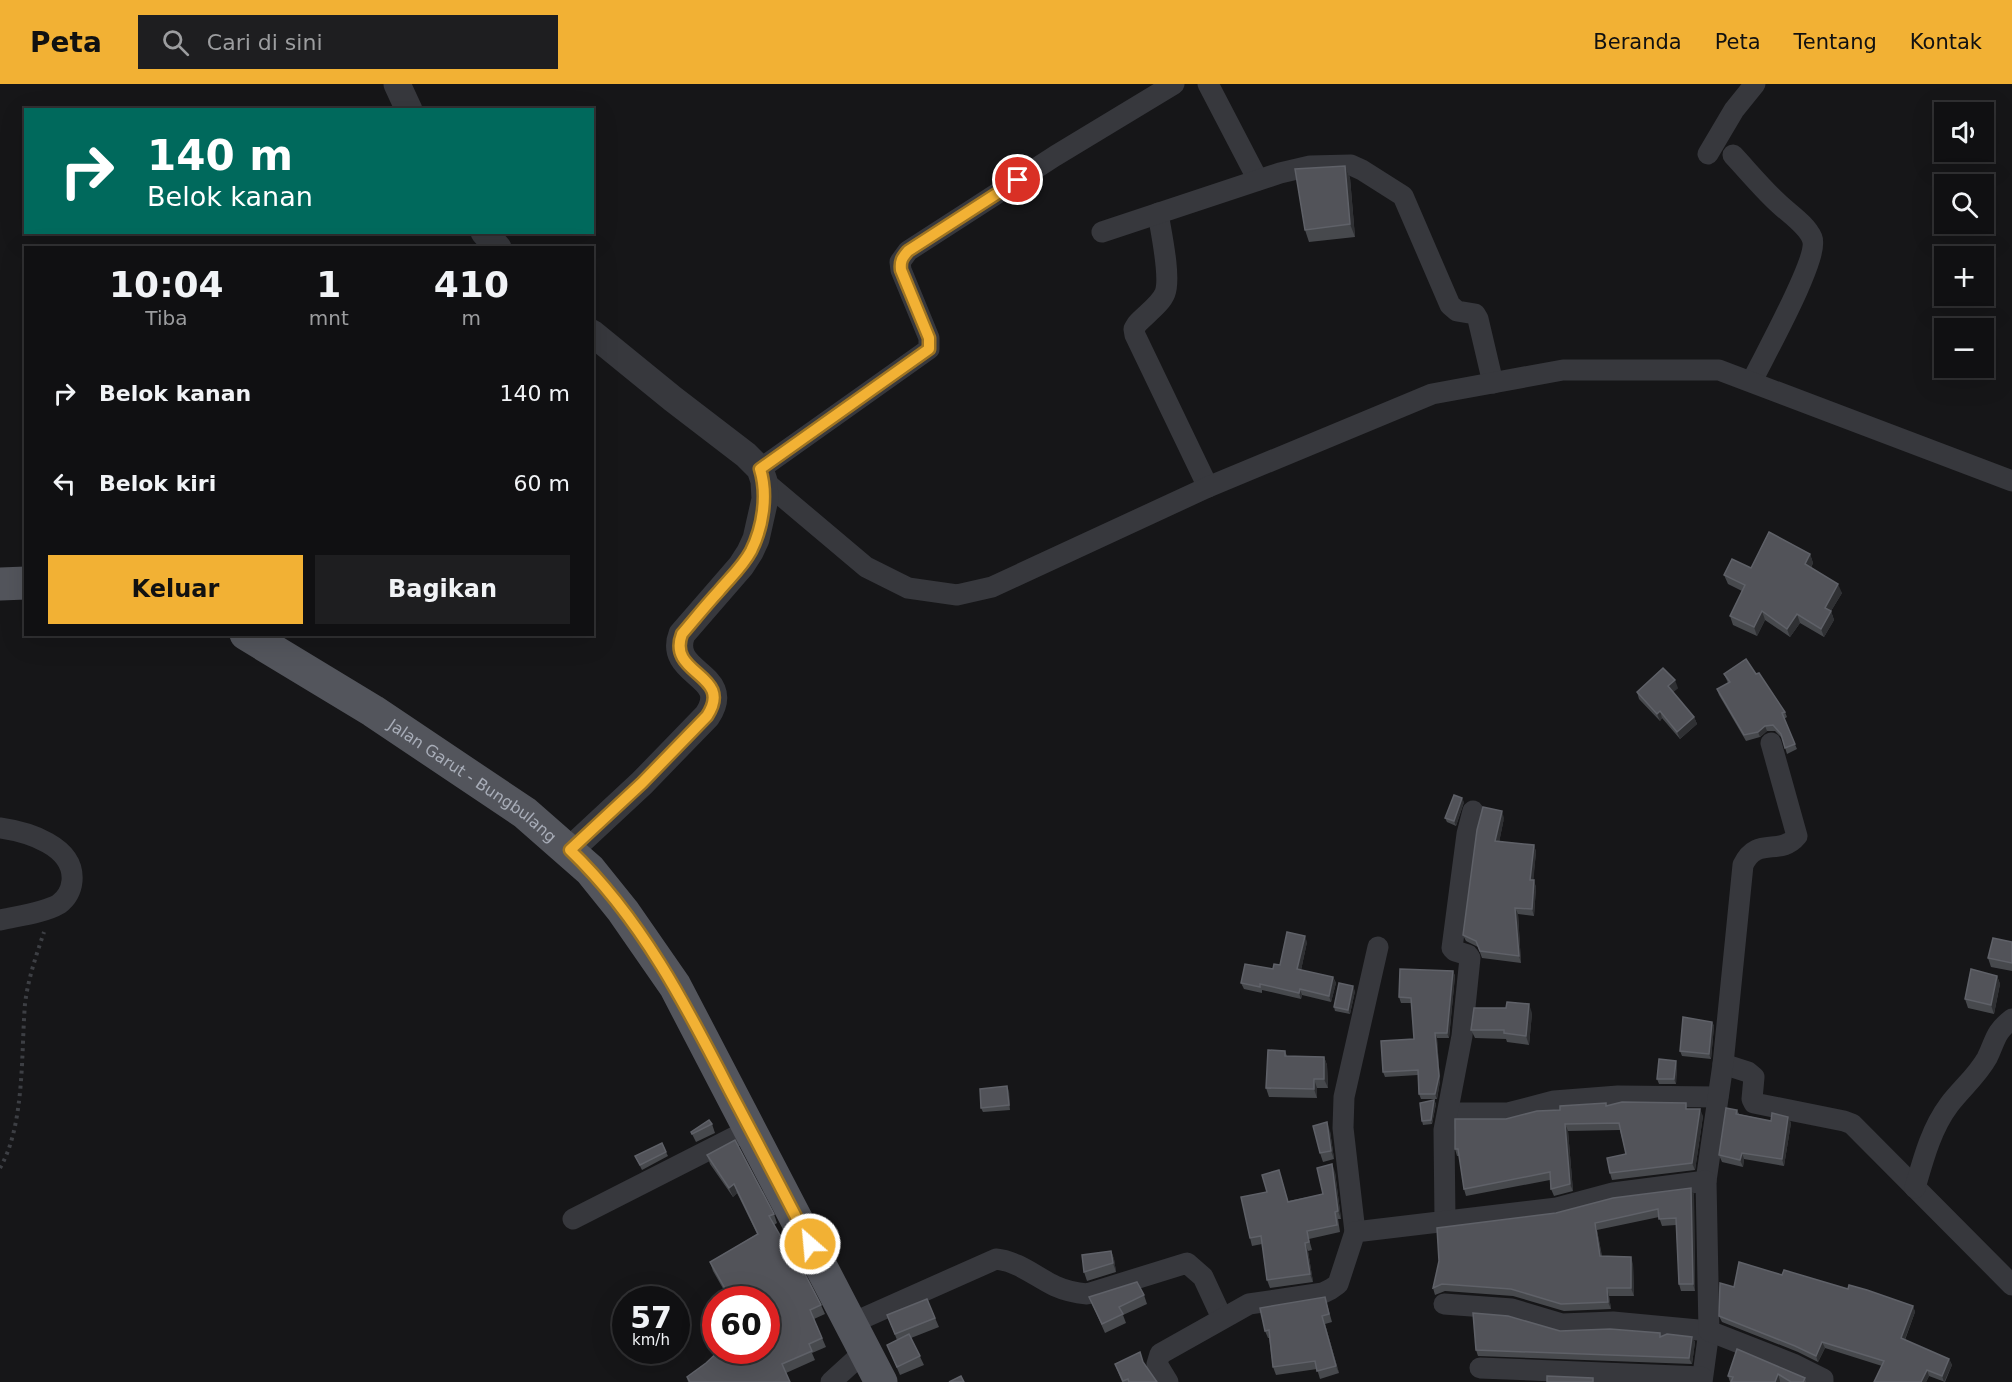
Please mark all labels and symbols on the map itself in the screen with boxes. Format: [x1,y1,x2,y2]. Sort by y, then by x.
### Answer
pin [992,154,1043,205]
street label: Jalan Garut - Bungbulang [384,714,561,846]
position arrow [778,1212,842,1276]
speed limit sign: 60 [702,1286,780,1364]

